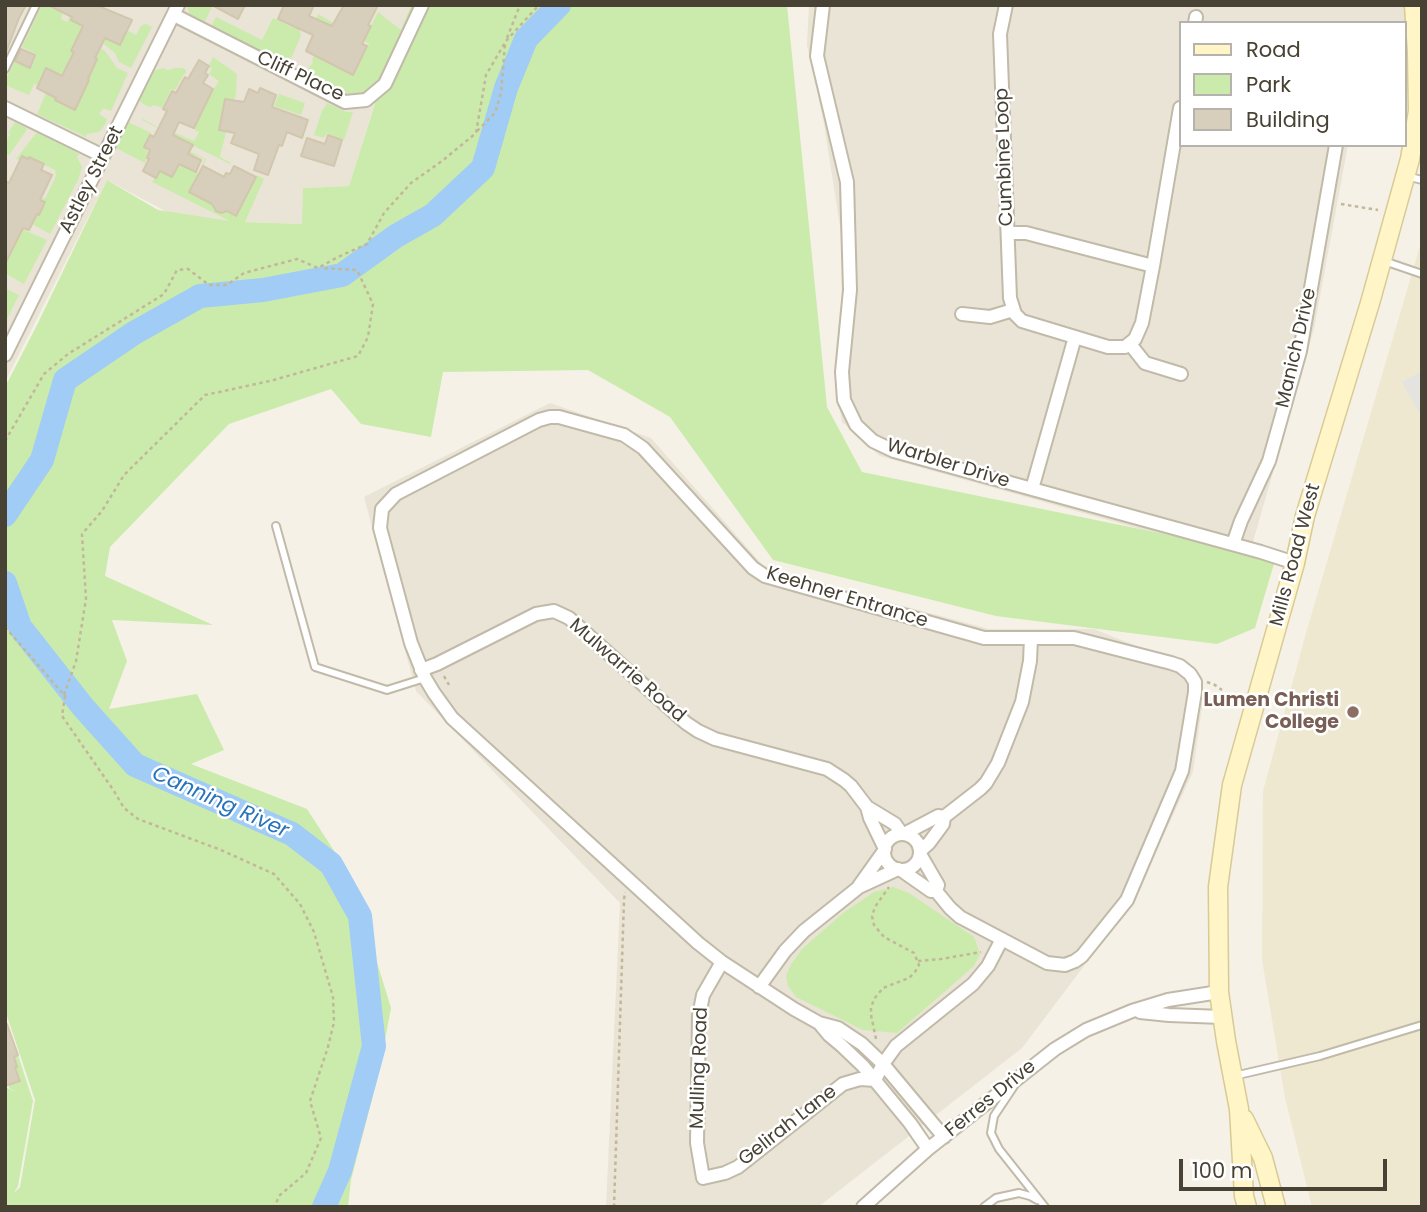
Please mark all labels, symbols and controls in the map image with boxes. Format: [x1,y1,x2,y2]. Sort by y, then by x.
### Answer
legend [1178,21,1406,147]
text: Road [1246,35,1301,64]
street label: Cliff Place [253,47,347,107]
text: Park [1246,70,1291,99]
street label: Cumbine Loop [991,87,1019,227]
text: Building [1246,105,1330,134]
street label: Astley Street [55,122,129,238]
street label: Manich Drive [1272,286,1322,410]
street label: Warbler Drive [884,434,1012,494]
street label: Mills Road West [1266,481,1326,629]
street label: Keehner Entrance [764,563,930,633]
street label: Mulwarrie Road [564,614,690,728]
place label: Lumen Christi College [1204,690,1339,734]
marker: Lumen Christi College [1345,704,1361,720]
water label: Canning River [148,762,292,844]
street label: Mulling Road [686,1007,714,1129]
street label: Ferres Drive [941,1056,1041,1142]
street label: Gelirah Lane [734,1081,842,1171]
scale bar [1182,1146,1390,1190]
text: 100 m [1192,1156,1252,1185]

